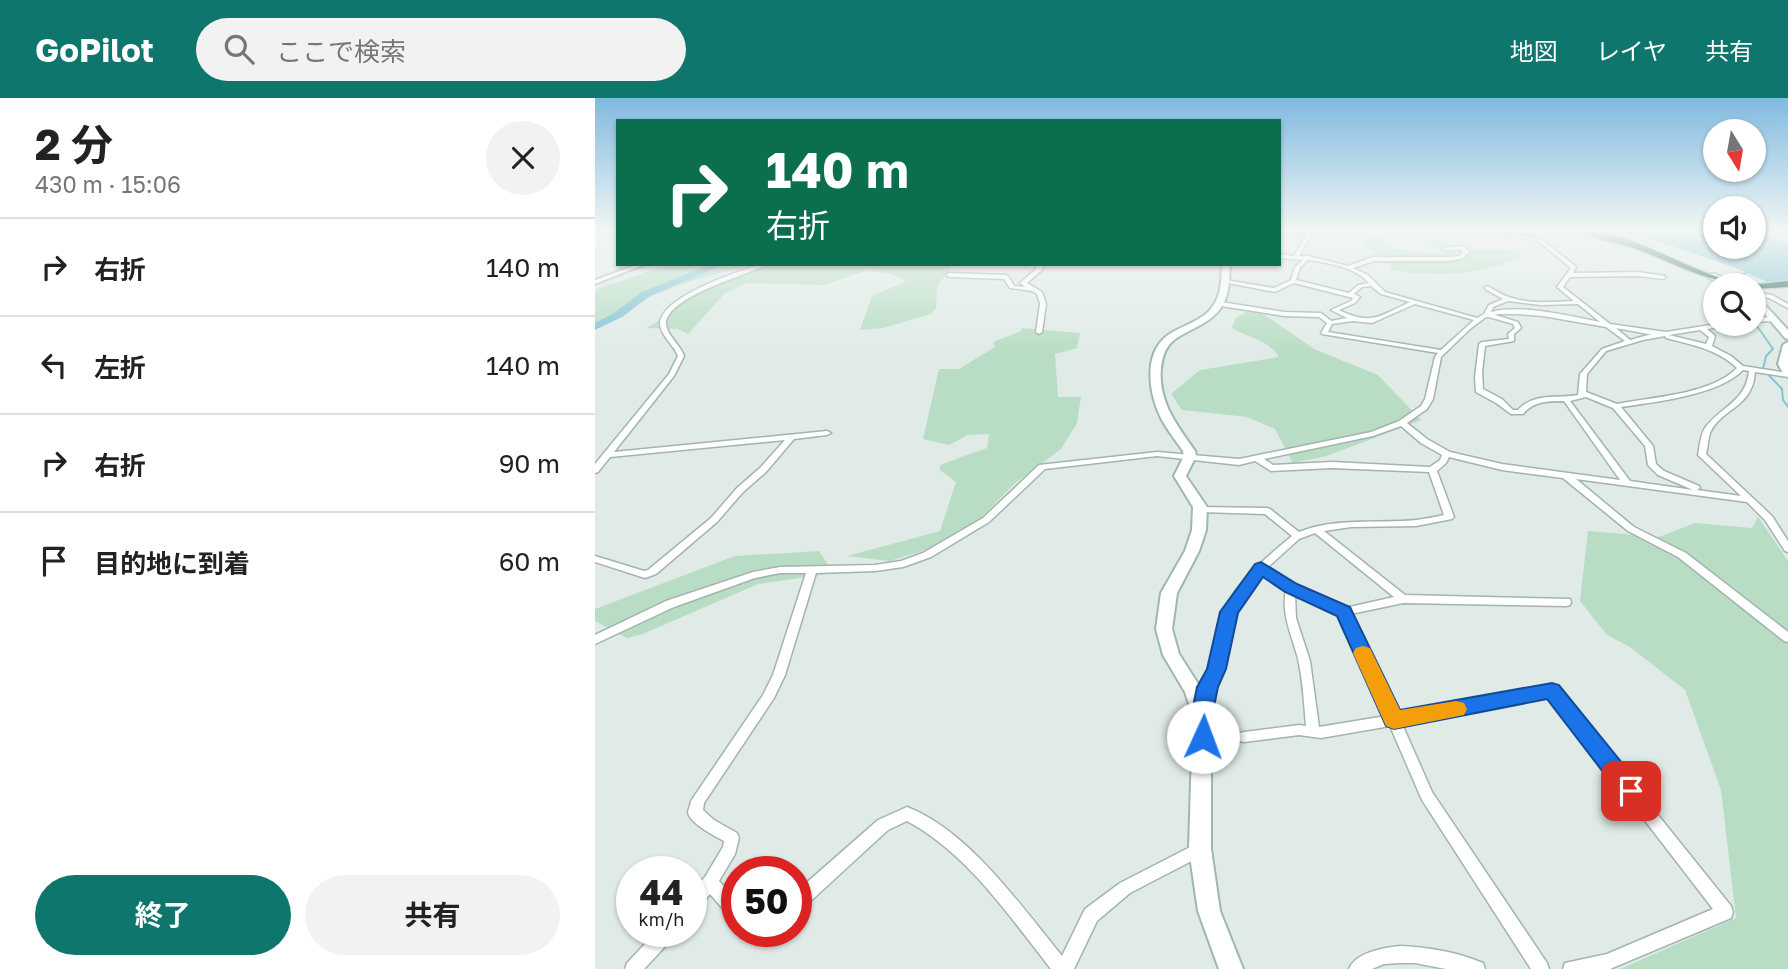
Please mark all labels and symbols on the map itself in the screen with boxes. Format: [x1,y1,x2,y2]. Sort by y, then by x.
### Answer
north arrow [1703,119,1766,182]
position arrow [1166,700,1240,774]
pin [1601,761,1661,821]
speed limit sign: 50 [721,856,812,947]

